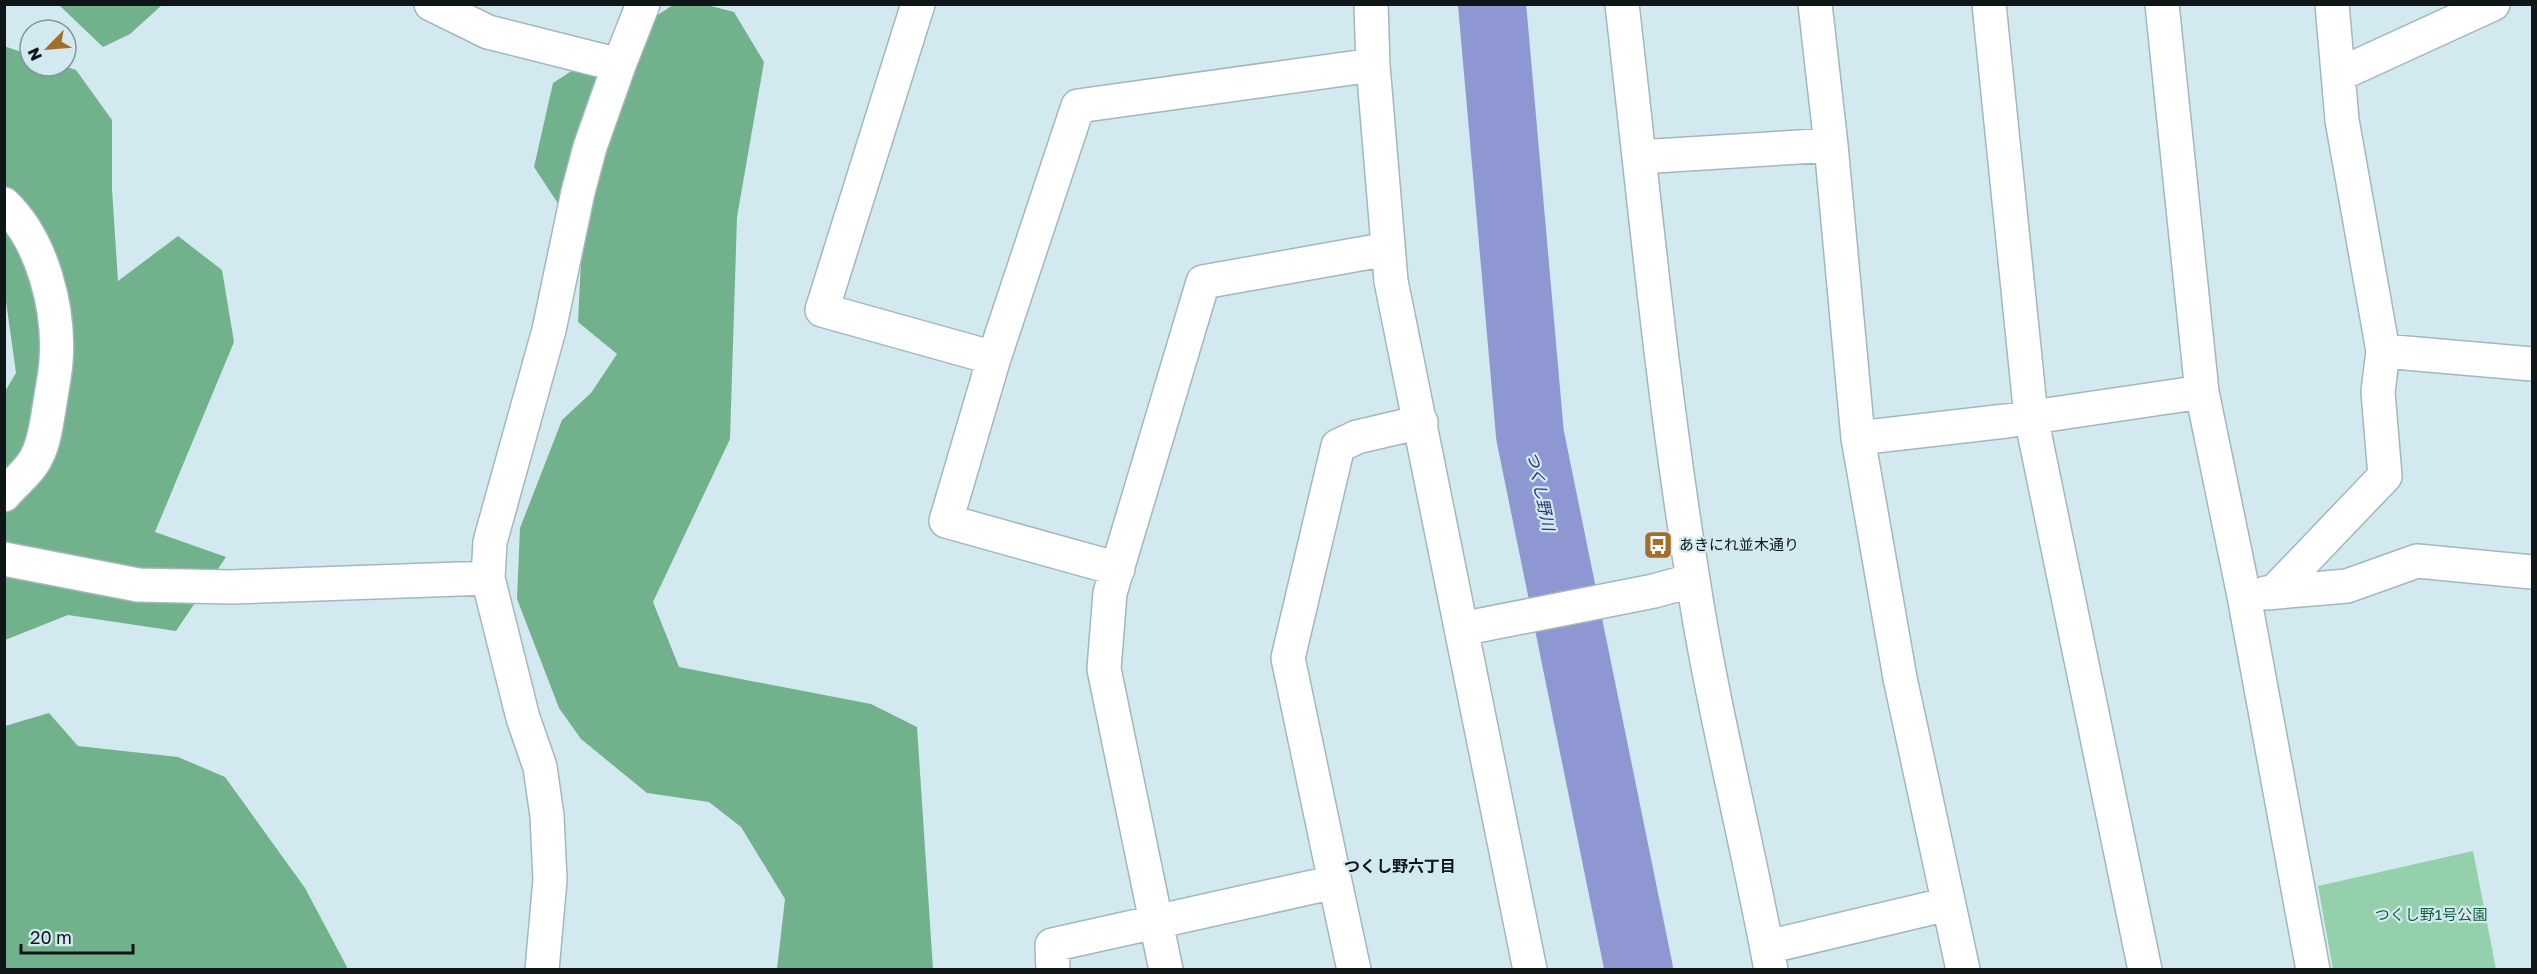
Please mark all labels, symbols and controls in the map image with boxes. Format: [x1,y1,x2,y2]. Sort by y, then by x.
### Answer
north arrow [18,18,78,78]
text: N [23,45,46,64]
water label: つくし野川 [1523,450,1560,534]
bus stop icon: あきにれ並木通り [1642,529,1674,561]
place label: あきにれ並木通り [1679,535,1799,553]
district label: つくし野六丁目 [1344,856,1456,876]
park label: つくし野1号公園 [2375,905,2487,923]
scale bar [21,917,134,955]
text: 20 m [30,926,72,948]

